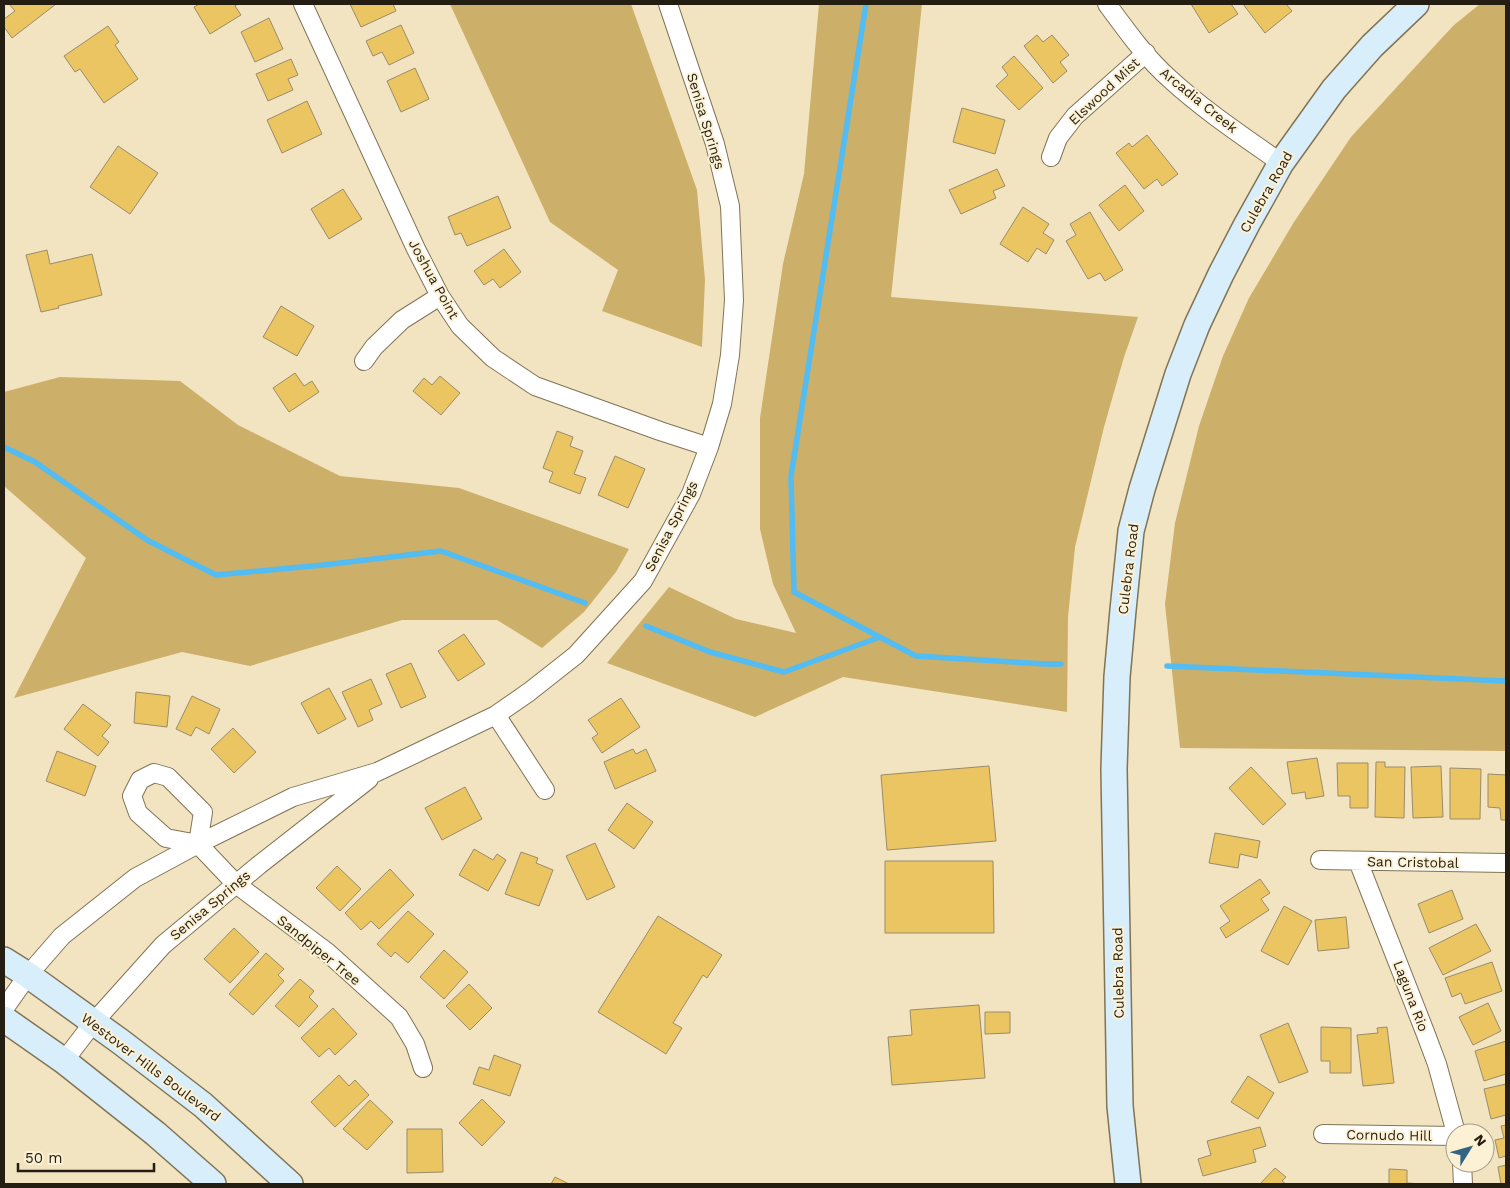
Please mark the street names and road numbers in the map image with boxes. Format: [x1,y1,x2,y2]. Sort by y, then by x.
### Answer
street label: Elswood Mist [1065,54,1143,128]
street label: Arcadia Creek [1157,64,1241,136]
street label: Senisa Springs [684,71,728,171]
street label: Culebra Road [1236,148,1296,236]
street label: Joshua Point [406,237,462,322]
street label: Senisa Springs [641,478,701,574]
street label: Culebra Road [1114,523,1142,615]
street label: San Cristobal [1367,853,1460,871]
street label: Senisa Springs [167,867,253,943]
street label: Sandpiper Tree [274,912,364,988]
street label: Culebra Road [1109,927,1127,1019]
street label: Laguna Rio [1390,958,1432,1034]
street label: Westover Hills Boulevard [78,1009,224,1125]
street label: Cornudo Hill [1346,1126,1433,1144]

